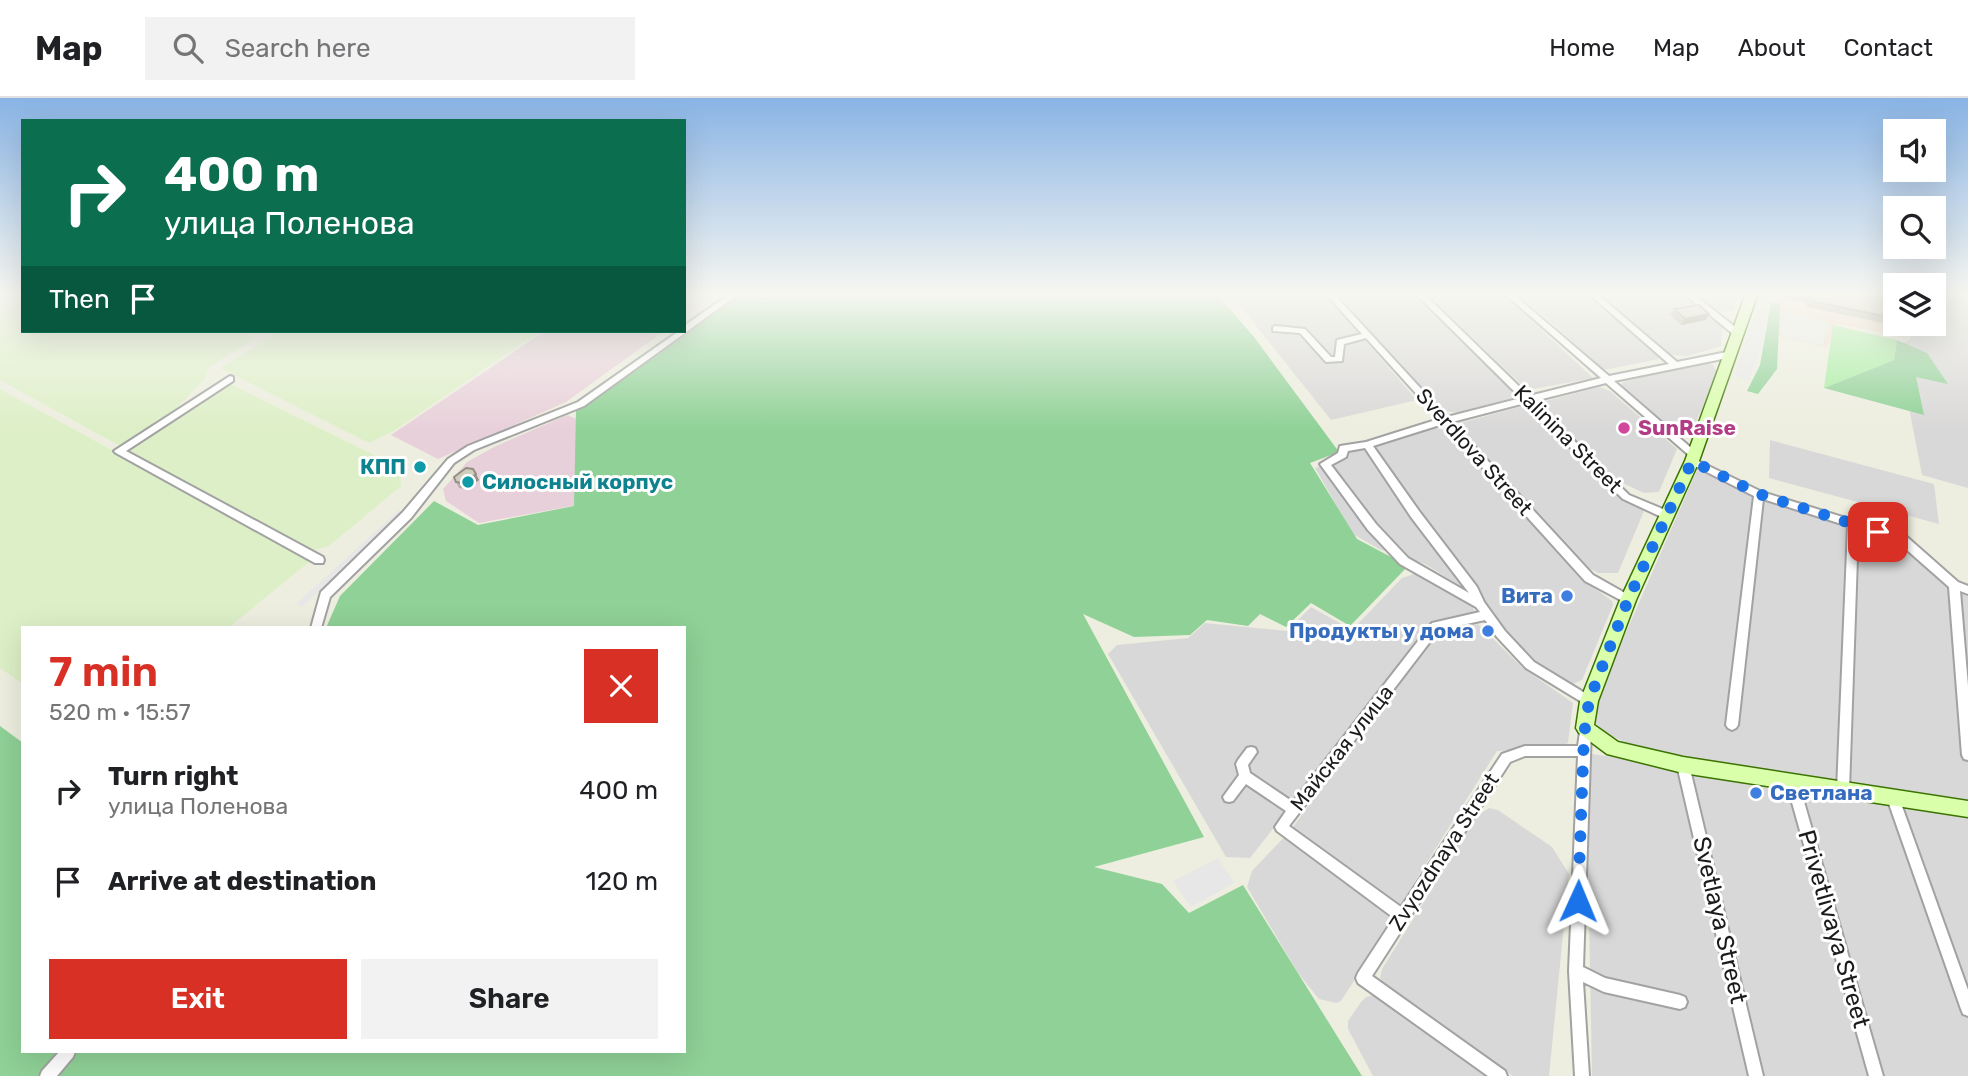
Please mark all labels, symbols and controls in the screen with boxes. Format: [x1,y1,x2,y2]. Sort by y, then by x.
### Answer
search box [145,17,635,80]
text: Map [35,29,103,68]
icon: search [169,29,207,67]
text: Search here [225,33,370,64]
text: Home [1549,34,1615,62]
text: Map [1653,34,1700,62]
text: About [1738,34,1806,62]
text: Contact [1844,34,1933,62]
map controls [1883,119,1946,336]
button: sound [1883,119,1946,182]
text: 400 m [164,145,319,203]
icon: right [49,147,140,238]
button: search [1883,196,1946,259]
text: улица Поленова [164,204,415,242]
button: layers [1883,273,1946,336]
icon: arrive [124,280,162,318]
text: Then [49,284,110,315]
street label: Kalinina Street [1509,380,1627,498]
street label: Sverdlova Street [1411,383,1538,520]
place label: SunRaise [1638,415,1736,440]
marker: SunRaise [1616,420,1632,436]
place label: КПП [360,454,406,479]
marker: КПП [412,459,428,475]
place label: Силосный корпус [482,469,673,494]
marker: Силосный корпус [460,474,476,490]
pin [1848,502,1908,562]
icon: arrive [1859,513,1897,551]
place label: Вита [1501,583,1553,608]
marker: Вита [1559,588,1575,604]
place label: Продукты у дома [1289,618,1474,643]
marker: Продукты у дома [1480,623,1496,639]
text: 7 min [49,647,158,697]
button: close [584,649,658,723]
street label: Майская улица [1285,680,1398,815]
text: 520 m · 15:57 [49,698,191,726]
text: Turn right [108,761,238,792]
street label: Zvyozdnaya Street [1383,768,1504,935]
icon: right [49,772,87,810]
text: 400 m [579,775,658,806]
place label: Светлана [1770,780,1873,805]
marker: Светлана [1748,785,1764,801]
text: улица Поленова [108,792,288,820]
street label: Privetlivaya Street [1792,827,1876,1031]
street label: Svetlaya Street [1687,834,1753,1006]
icon: arrive [49,863,87,901]
position arrow [1541,864,1615,938]
text: Arrive at destination [108,866,376,897]
text: 120 m [586,866,658,897]
button: Exit [49,959,347,1039]
button: Share [361,959,658,1039]

